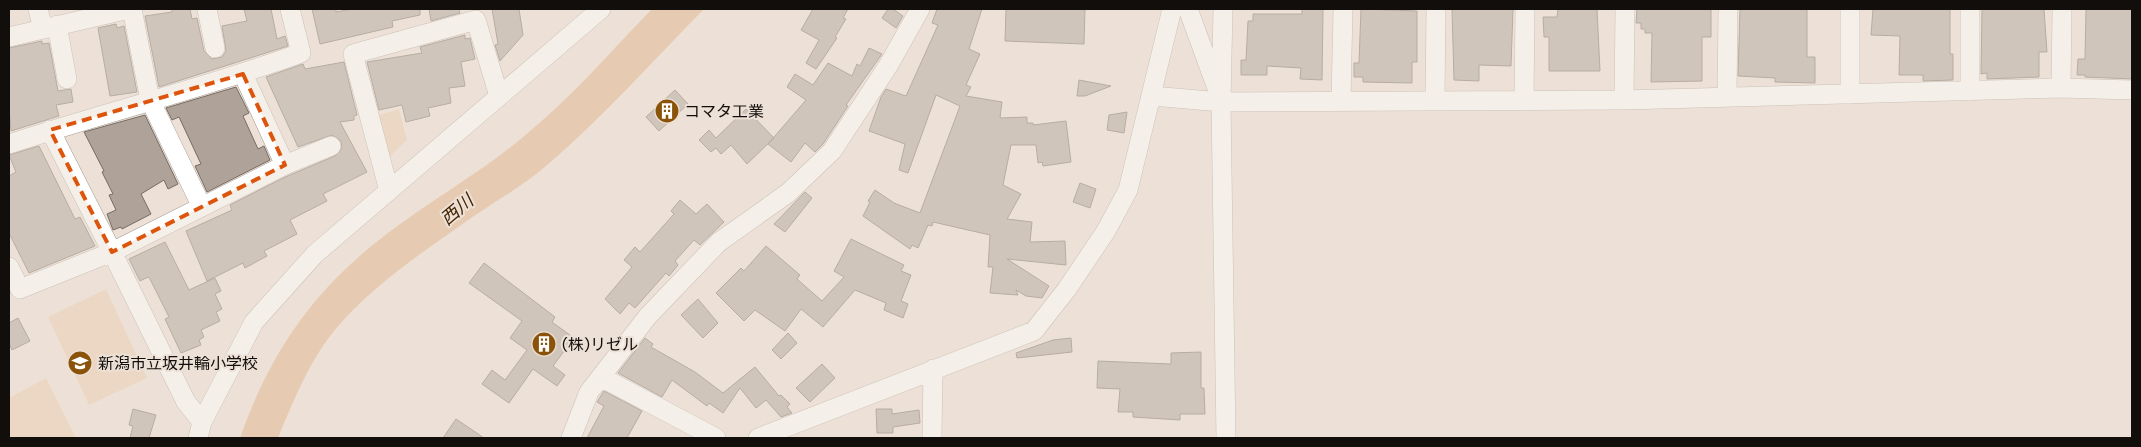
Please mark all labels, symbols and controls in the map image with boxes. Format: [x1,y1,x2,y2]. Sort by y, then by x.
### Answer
building icon: コマタ工業 [654,98,680,124]
place label: コマタ工業 [684,101,764,122]
water label: 西川 [435,188,480,231]
building icon: (株)リゼル [531,331,557,357]
place label: (株)リゼル [562,334,638,355]
school or university icon: 新潟市立坂井輪小学校 [67,350,93,376]
place label: 新潟市立坂井輪小学校 [98,353,258,374]

